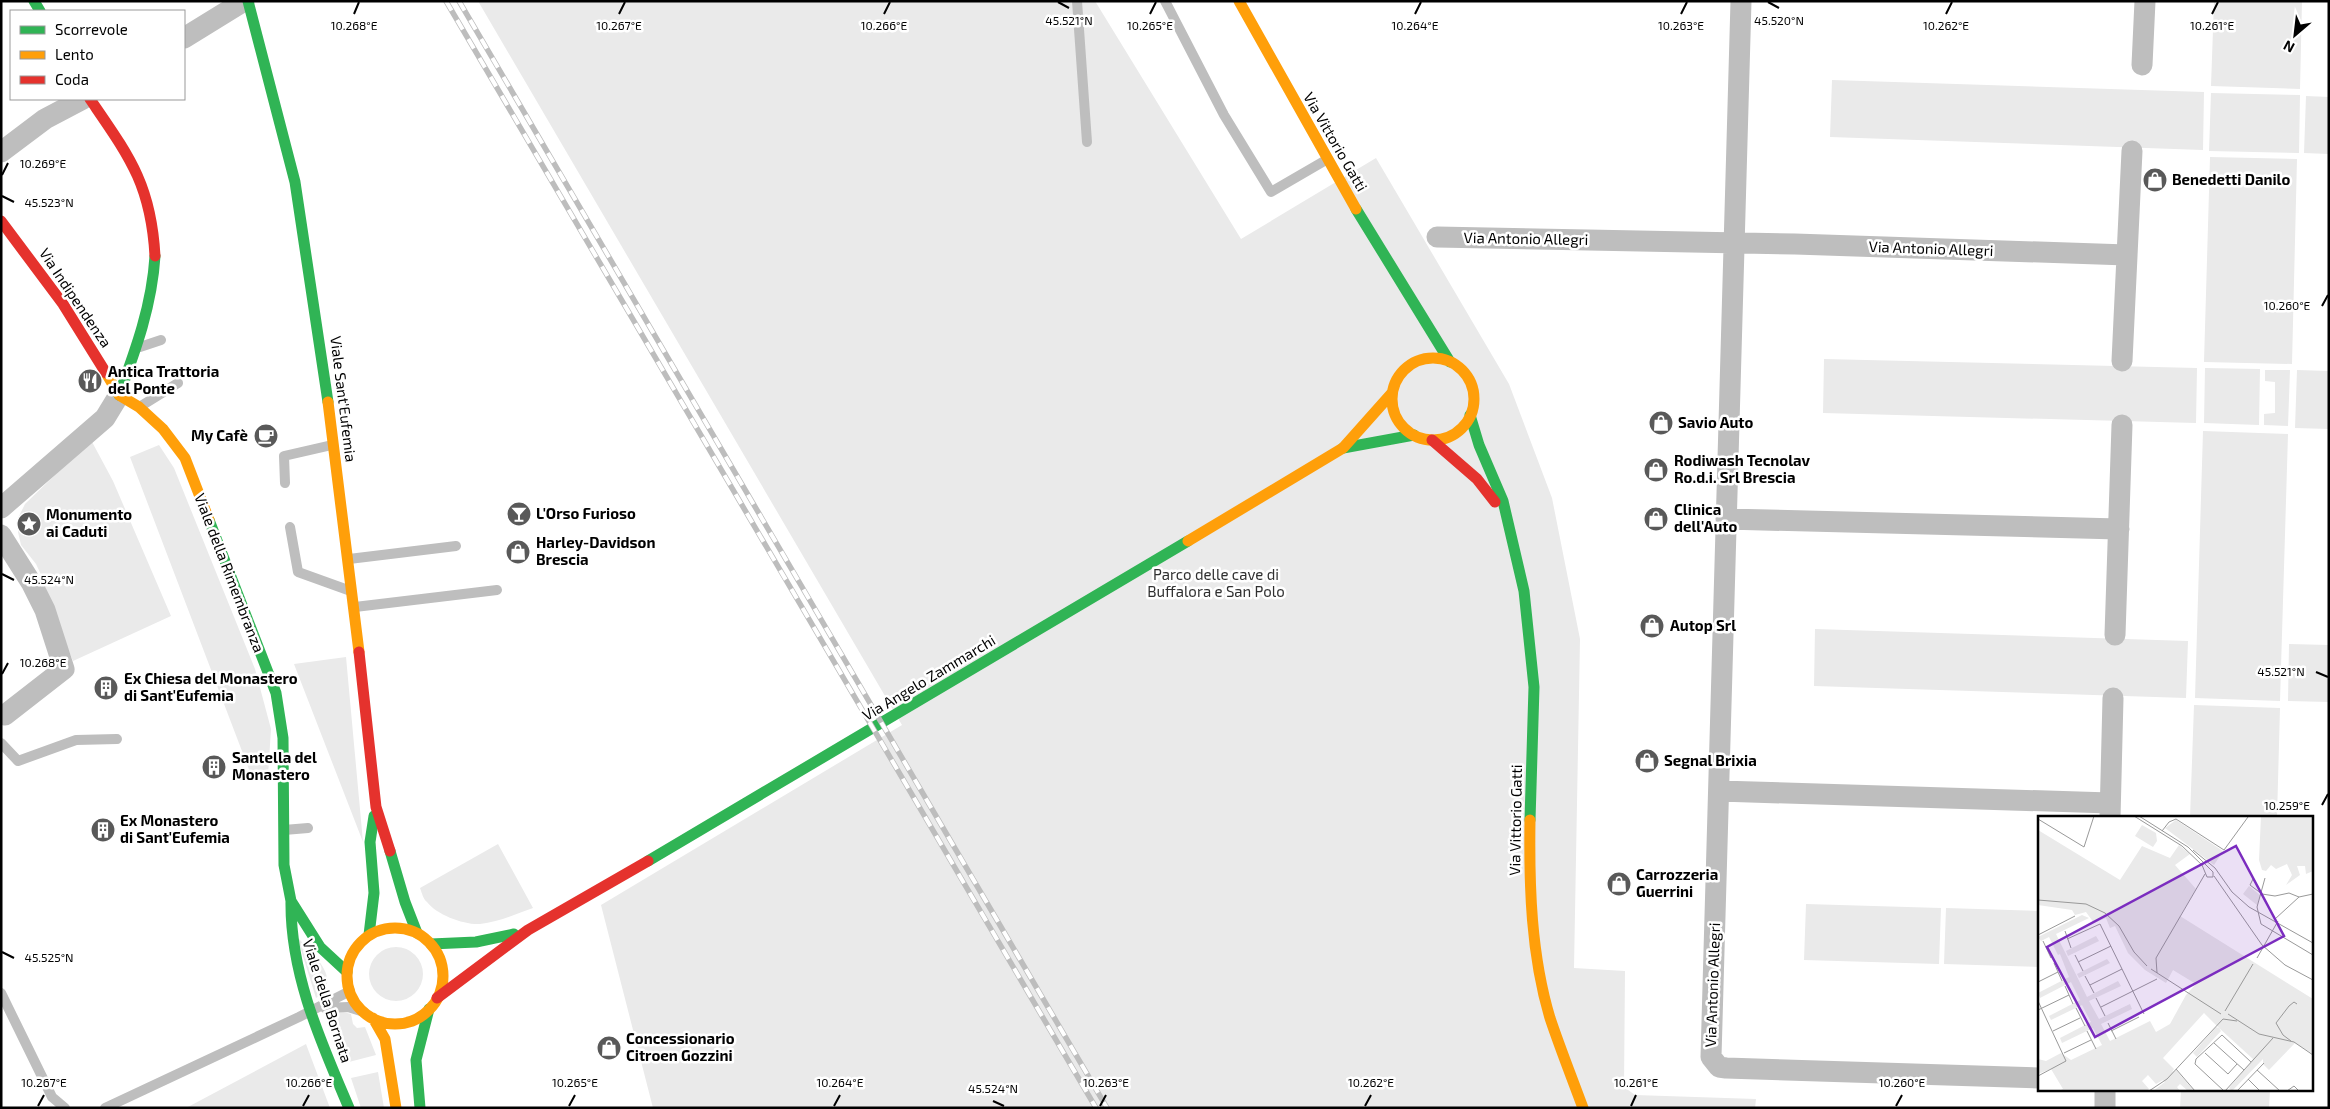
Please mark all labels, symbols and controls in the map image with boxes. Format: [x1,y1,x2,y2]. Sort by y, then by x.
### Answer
legend [10,10,185,100]
north arrow [2270,10,2320,60]
text: 45.521°N [1045,13,1093,27]
text: 45.520°N [1754,13,1804,27]
text: 10.268°E [331,18,378,32]
text: 10.267°E [596,18,642,32]
text: 10.266°E [861,18,907,32]
text: 10.265°E [1127,18,1173,32]
text: 10.264°E [1392,18,1439,32]
text: 10.263°E [1658,18,1704,32]
text: 10.262°E [1923,18,1969,32]
text: 10.261°E [2190,18,2234,32]
text: Scorrevole [55,20,128,38]
text: N [2280,37,2297,57]
text: Lento [55,45,94,63]
text: Coda [55,70,89,88]
street label: Via Vittorio Gatti [1300,89,1371,194]
text: 10.269°E [20,156,66,170]
shop icon: Benedetti Danilo [2142,167,2168,193]
place label: Benedetti Danilo [2172,170,2291,188]
text: 45.523°N [24,195,74,209]
street label: Via Antonio Allegri [1464,228,1589,248]
street label: Via Antonio Allegri [1868,237,1994,259]
street label: Via Indipendenza [36,244,116,351]
text: 10.260°E [2264,298,2311,312]
street label: Viale Sant'Eufemia [327,335,361,463]
place label: Antica Trattoria del Ponte [108,362,219,397]
restaurant icon: Antica Trattoria del Ponte [77,368,103,394]
shop icon: Savio Auto [1648,410,1674,436]
place label: Savio Auto [1678,413,1753,431]
cafe icon: My Cafè [253,423,279,449]
place label: My Cafè [191,426,248,445]
place label: Rodiwash Tecnolav Ro.d.i. Srl Brescia [1674,451,1811,486]
shop icon: Rodiwash Tecnolav Ro.d.i. Srl Brescia [1643,457,1669,483]
street label: Viale della Rimembranza [191,491,269,655]
place label: Clinica dell'Auto [1674,500,1737,535]
bar icon: L'Orso Furioso [506,501,532,527]
place label: L'Orso Furioso [536,504,636,522]
place label: Monumento ai Caduti [46,505,132,540]
shop icon: Clinica dell'Auto [1643,506,1669,532]
place icon: Monumento ai Caduti [16,511,42,537]
place label: Harley-Davidson Brescia [536,533,655,568]
shop icon: Harley-Davidson Brescia [505,539,531,565]
park label: Parco delle cave di Buffalora e San Polo [1147,565,1285,600]
text: 45.524°N [24,572,74,586]
shop icon: Autop Srl [1639,613,1665,639]
place label: Autop Srl [1670,616,1736,634]
street label: Via Angelo Zammarchi [859,630,998,724]
text: 10.268°E [20,655,67,669]
text: 45.521°N [2257,664,2305,678]
place label: Ex Chiesa del Monastero di Sant'Eufemia [124,669,298,704]
building icon: Ex Chiesa del Monastero di Sant'Eufemia [93,675,119,701]
place label: Santella del Monastero [232,748,317,783]
shop icon: Segnal Brixia [1634,748,1660,774]
place label: Segnal Brixia [1664,751,1757,769]
building icon: Santella del Monastero [201,754,227,780]
street label: Via Vittorio Gatti [1505,764,1525,876]
text: 10.259°E [2264,798,2310,812]
place label: Ex Monastero di Sant'Eufemia [120,811,230,846]
inset map [2038,816,2312,1092]
building icon: Ex Monastero di Sant'Eufemia [90,817,116,843]
place label: Carrozzeria Guerrini [1636,865,1718,900]
shop icon: Carrozzeria Guerrini [1606,871,1632,897]
street label: Via Antonio Allegri [1701,922,1723,1048]
street label: Viale della Bornata [299,937,356,1065]
text: 45.525°N [25,950,73,964]
place label: Concessionario Citroen Gozzini [626,1029,735,1064]
shop icon: Concessionario Citroen Gozzini [596,1035,622,1061]
text: 10.267°E [21,1075,67,1089]
text: 10.266°E [286,1075,332,1089]
text: 10.265°E [552,1075,598,1089]
text: 10.264°E [817,1075,864,1089]
text: 10.263°E [1083,1075,1129,1089]
text: 10.262°E [1348,1075,1394,1089]
text: 10.261°E [1614,1075,1658,1089]
text: 10.260°E [1879,1075,1926,1089]
text: 45.524°N [968,1081,1018,1095]

